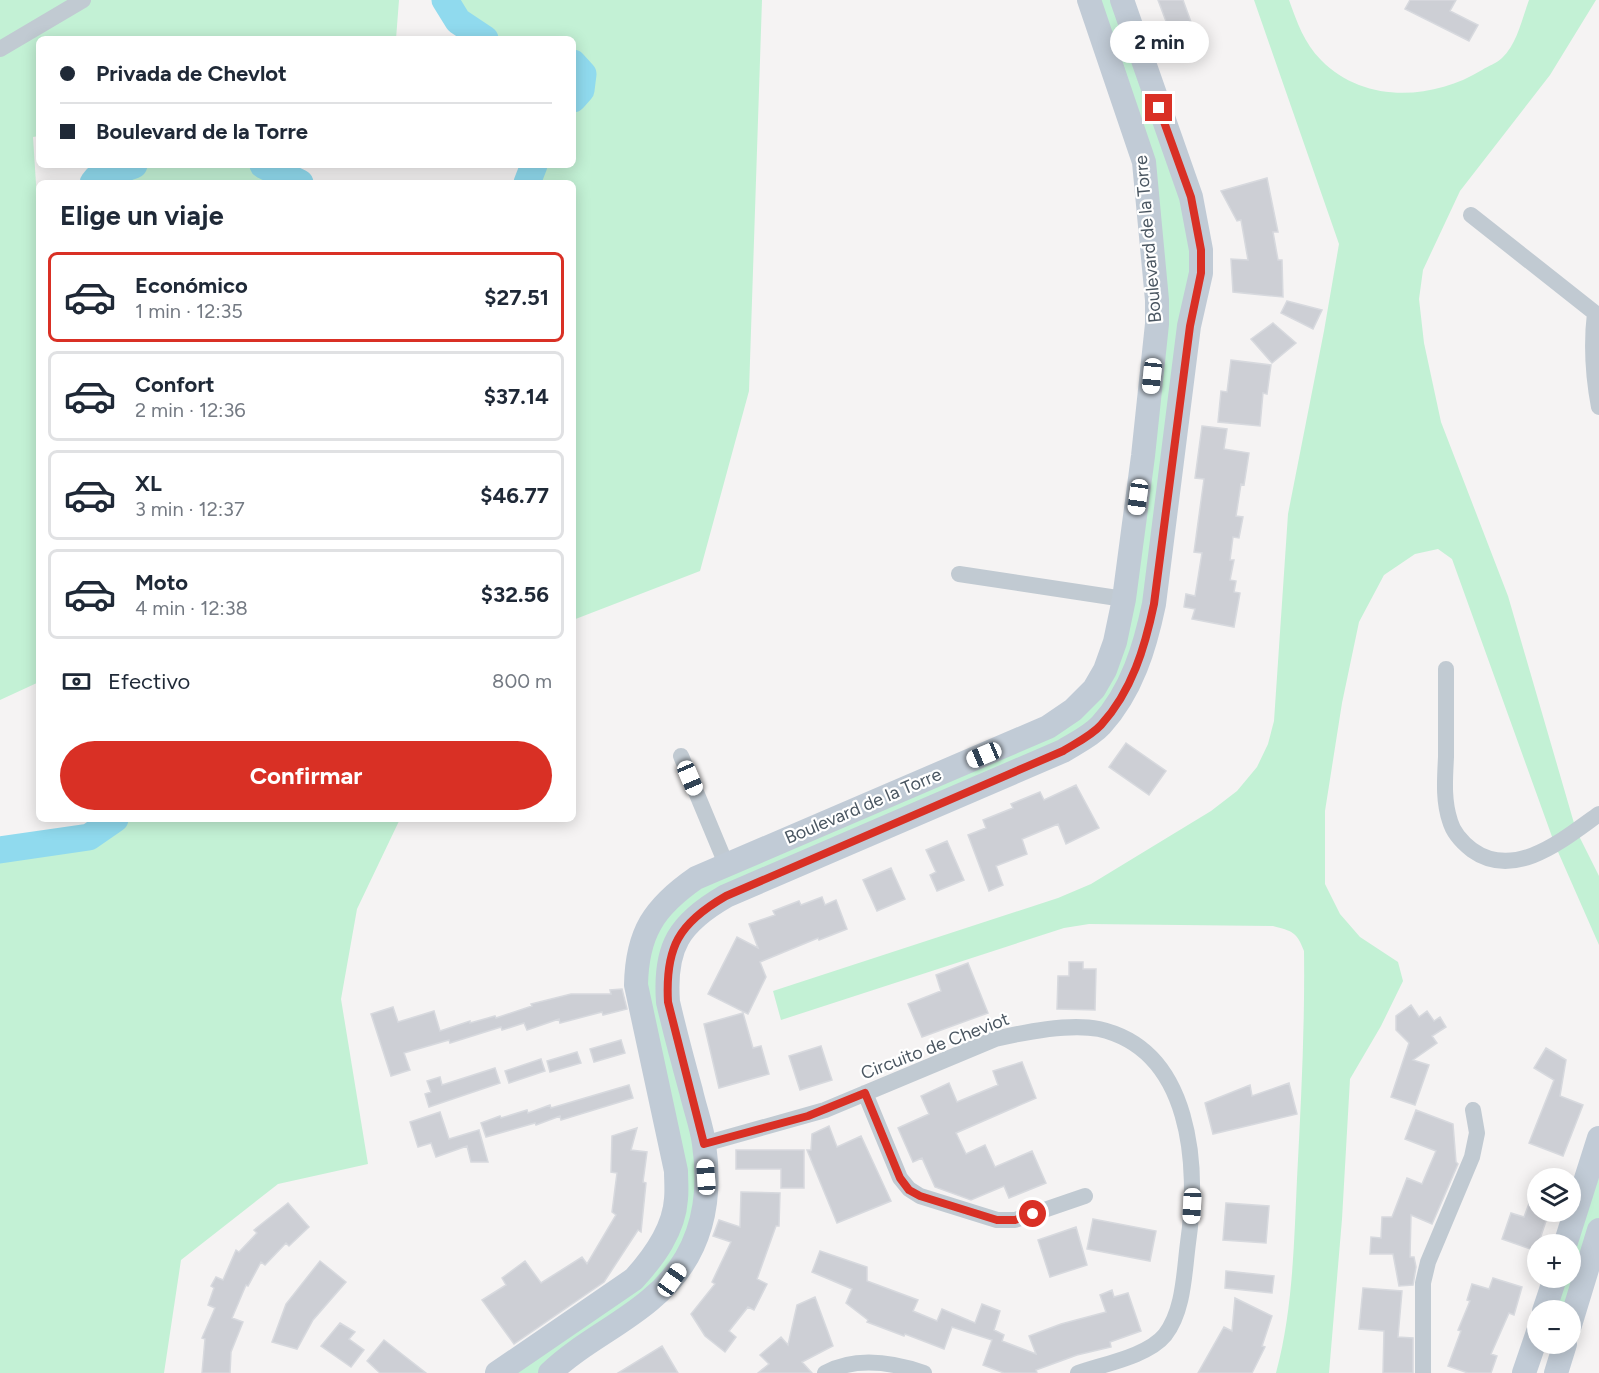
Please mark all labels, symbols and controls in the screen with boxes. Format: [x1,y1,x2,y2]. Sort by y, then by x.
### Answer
callout: 2 min [1110,21,1208,63]
text: 2 min [1134,30,1185,54]
text: Privada de Chevlot [96,60,287,87]
route end [1145,94,1172,121]
text: Boulevard de la Torre [96,118,308,145]
street label: Boulevard de la Torre [1130,154,1166,324]
text: Elige un viaje [60,199,224,232]
icon: car [63,270,117,324]
text: Económico [135,272,248,299]
text: $27.51 [484,284,549,311]
text: 1 min · 12:35 [135,299,243,323]
car [1141,357,1163,395]
icon: car [63,369,117,423]
text: Confort [135,371,215,398]
text: $37.14 [484,383,549,410]
text: 2 min · 12:36 [135,398,246,422]
icon: car [63,468,117,522]
text: XL [135,470,162,497]
car [1127,478,1149,516]
text: $46.77 [480,482,549,509]
text: 3 min · 12:37 [135,497,245,521]
icon: car [63,567,117,621]
text: Moto [135,569,188,596]
text: $32.56 [481,581,549,608]
text: 4 min · 12:38 [135,596,248,620]
icon: cash [60,665,93,698]
text: Efectivo [108,668,190,695]
text: 800 m [492,669,552,693]
car [964,740,1004,770]
button: Confirmar [60,741,552,810]
car [675,758,705,798]
street label: Boulevard de la Torre [781,763,945,849]
street label: Circuito de Cheviot [858,1008,1012,1084]
car [696,1158,716,1196]
map controls [1527,1168,1581,1354]
button: layers [1527,1168,1581,1222]
car [1182,1188,1202,1224]
route start [1019,1200,1046,1227]
button: + [1527,1234,1581,1288]
car [654,1260,690,1300]
button: − [1527,1300,1581,1354]

